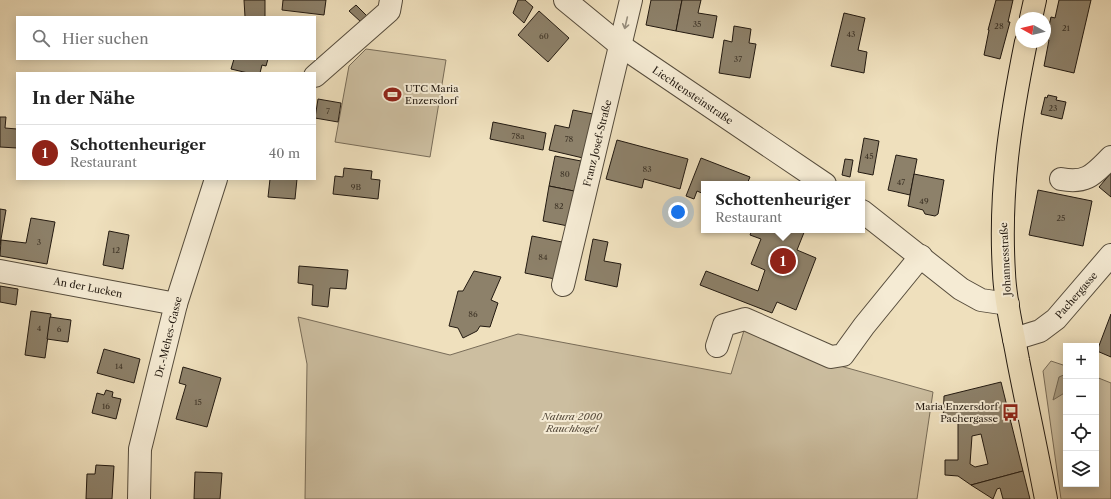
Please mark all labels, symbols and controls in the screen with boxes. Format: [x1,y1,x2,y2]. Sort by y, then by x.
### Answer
north arrow [1015,12,1051,48]
search box [16,16,316,60]
one-way arrow [622,16,630,29]
house number: 35 [693,19,701,29]
house number: 28 [994,21,1004,31]
house number: 21 [1062,23,1071,33]
icon: search [30,27,52,49]
text: Hier suchen [62,29,149,48]
house number: 43 [846,29,856,39]
house number: 60 [539,31,549,41]
house number: 37 [734,54,742,64]
street label: Liechtensteinstraße [650,64,736,127]
place label: UTC Maria Enzersdorf [405,82,459,107]
sports icon: UTC Maria Enzersdorf [382,84,402,104]
text: In der Nähe [32,88,135,108]
street label: Franz Josef-Straße [580,98,615,188]
house number: 23 [1048,103,1058,113]
house number: 7 [326,106,330,116]
house number: 78a [512,131,525,141]
house number: 78 [565,134,574,144]
text: Schottenheuriger [70,135,206,154]
text: 1 [42,145,48,161]
text: 40 m [269,145,300,161]
house number: 45 [865,151,873,161]
text: Restaurant [70,154,137,170]
house number: 83 [642,164,652,174]
house number: 80 [560,169,570,179]
house number: 47 [897,177,905,187]
popup [701,181,865,233]
house number: 9B [351,182,362,192]
text: Schottenheuriger [715,190,851,209]
house number: 49 [919,196,929,206]
house number: 82 [554,201,564,211]
your location [668,202,688,222]
text: Restaurant [715,209,782,225]
house number: 25 [1057,213,1065,223]
street label: Johannesstraße [997,222,1014,298]
house number: 3 [37,237,41,247]
house number: 12 [112,245,120,255]
pin: 1 [770,246,796,276]
house number: 84 [538,252,548,262]
street label: Pachergasse [1052,269,1101,321]
street label: An der Lucken [51,274,124,301]
street label: Dr.-Mehes-Gasse [152,295,185,379]
house number: 86 [468,309,478,319]
house number: 4 [37,323,42,333]
house number: 6 [57,324,62,334]
map controls [1063,343,1099,487]
button: + [1063,343,1099,379]
house number: 14 [115,361,123,371]
button: − [1063,379,1099,415]
house number: 15 [194,397,202,407]
place label: Maria Enzersdorf Pachergasse [915,400,999,425]
house number: 16 [102,401,110,411]
bus stop icon: Maria Enzersdorf Pachergasse [1001,402,1021,422]
park label: Natura 2000 Rauchkogel [541,410,603,435]
button: locate [1063,415,1099,451]
button: layers [1063,451,1099,487]

